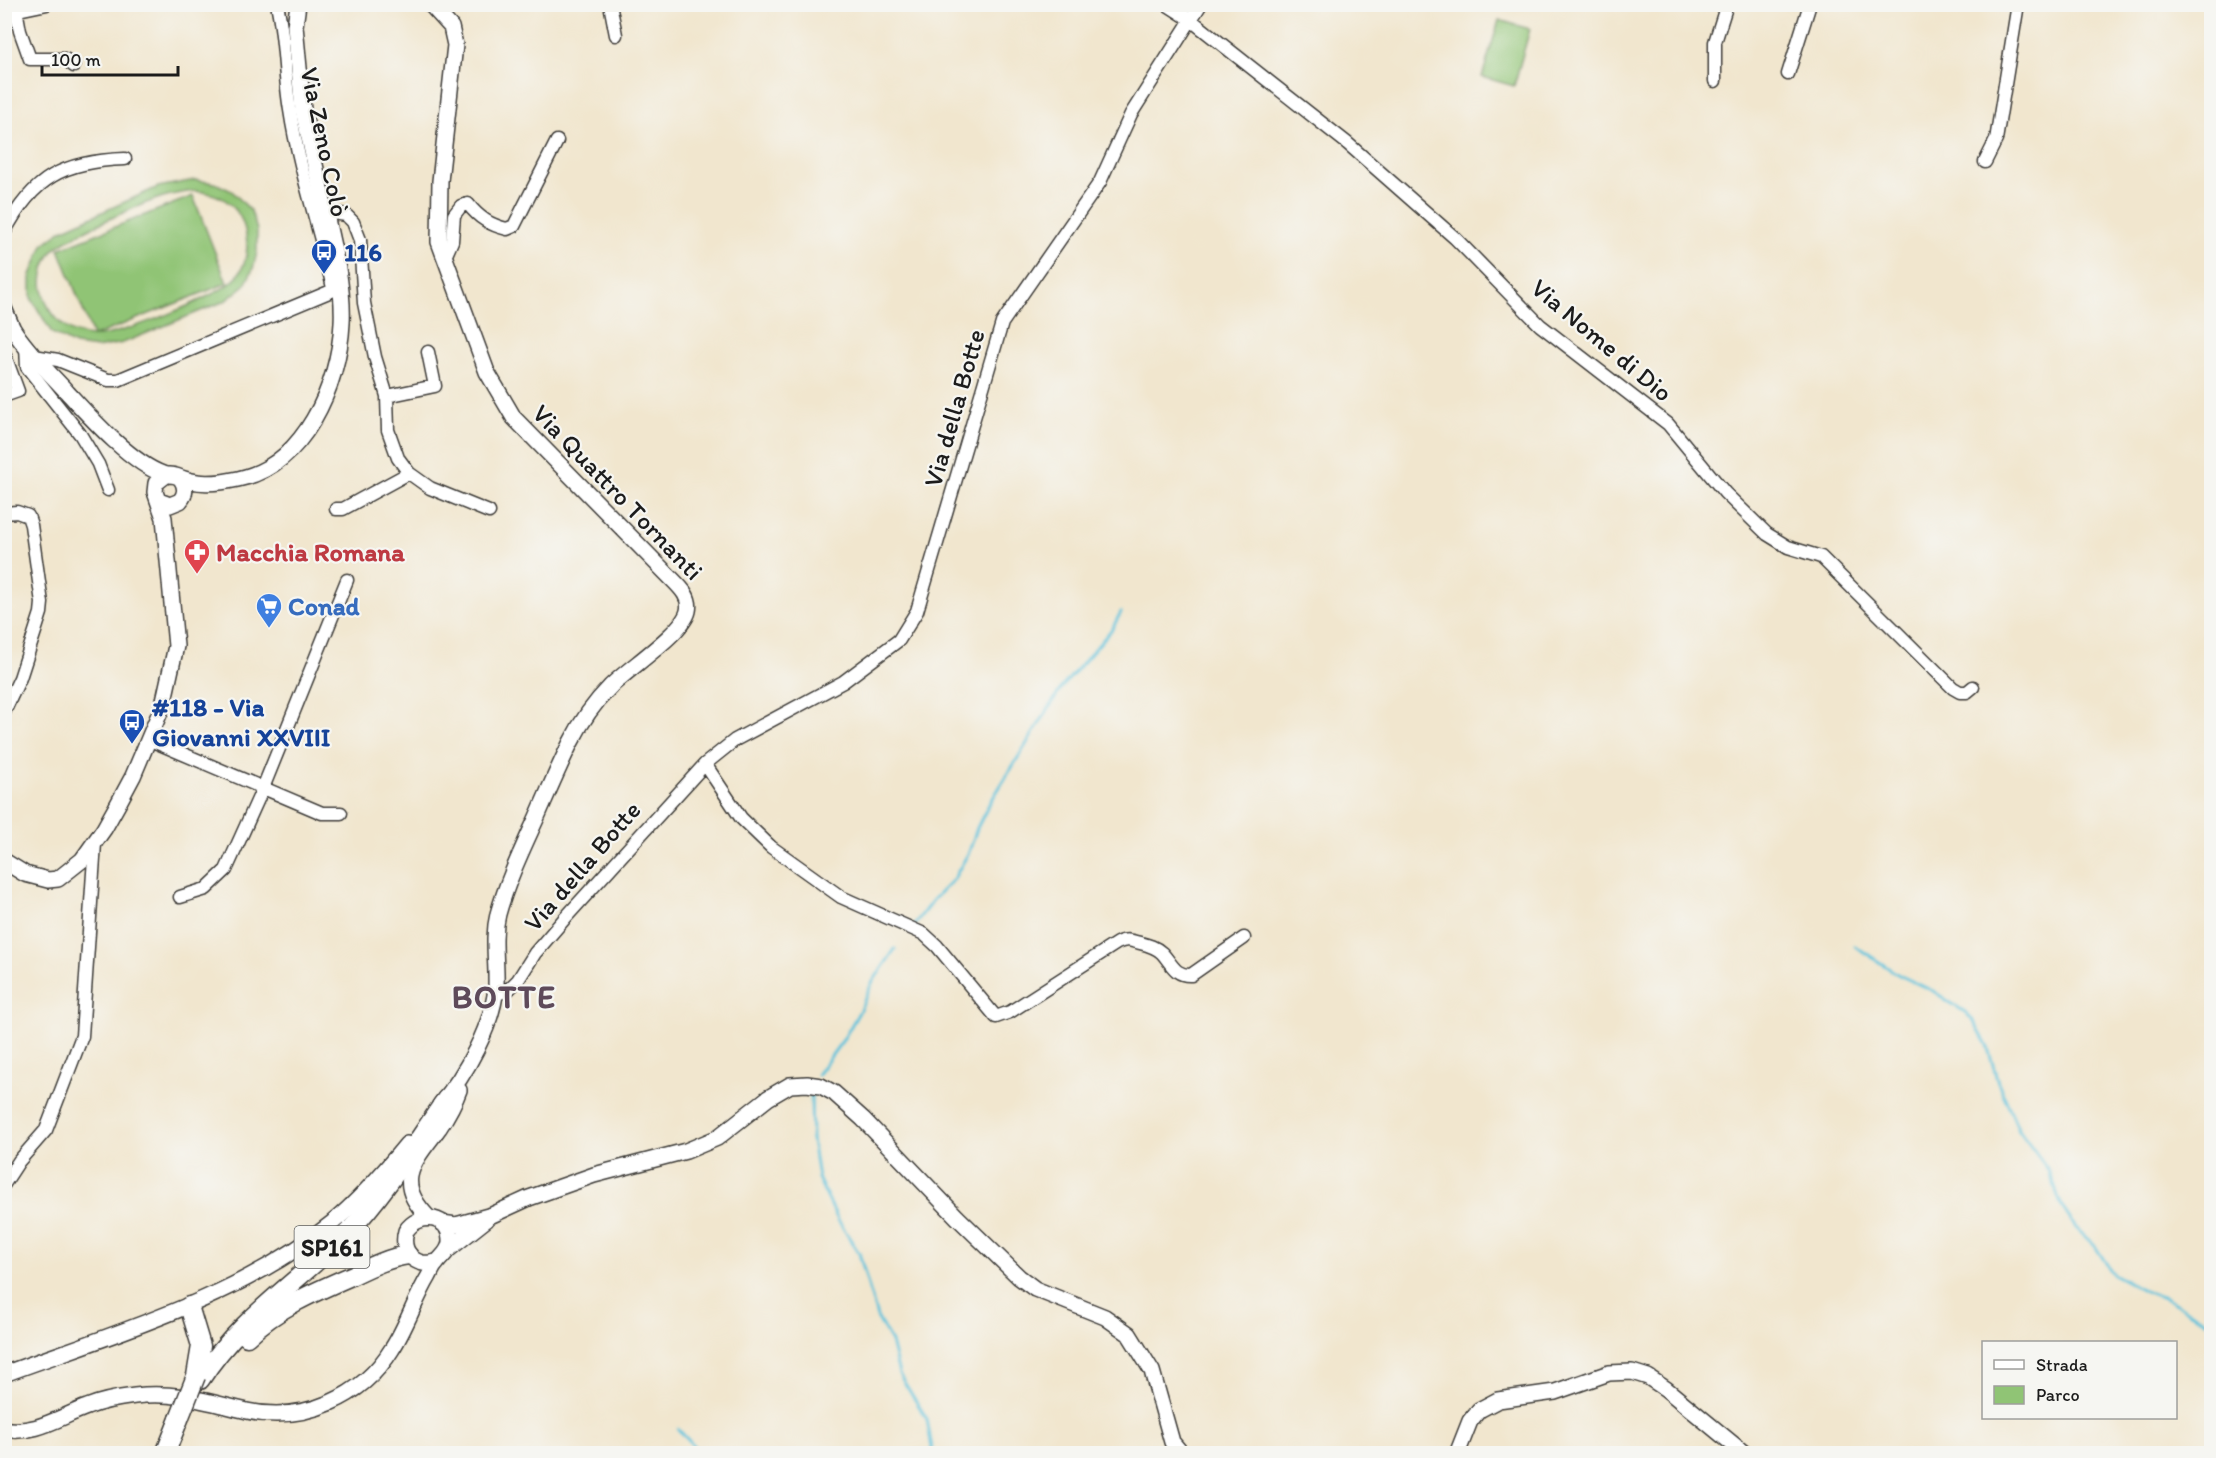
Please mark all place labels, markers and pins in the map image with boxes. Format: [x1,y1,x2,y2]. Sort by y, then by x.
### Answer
place label: 116 [344,236,382,268]
bus stop icon: 116 [309,237,339,275]
place label: Macchia Romana [216,536,405,568]
pharmacy icon: Macchia Romana [182,537,212,575]
place label: Conad [288,590,361,622]
supermarket icon: Conad [254,591,284,629]
place label: #118 - Via Giovanni XXVIII [151,691,331,753]
bus stop icon: #118 - Via Giovanni XXVIII [117,707,147,745]

